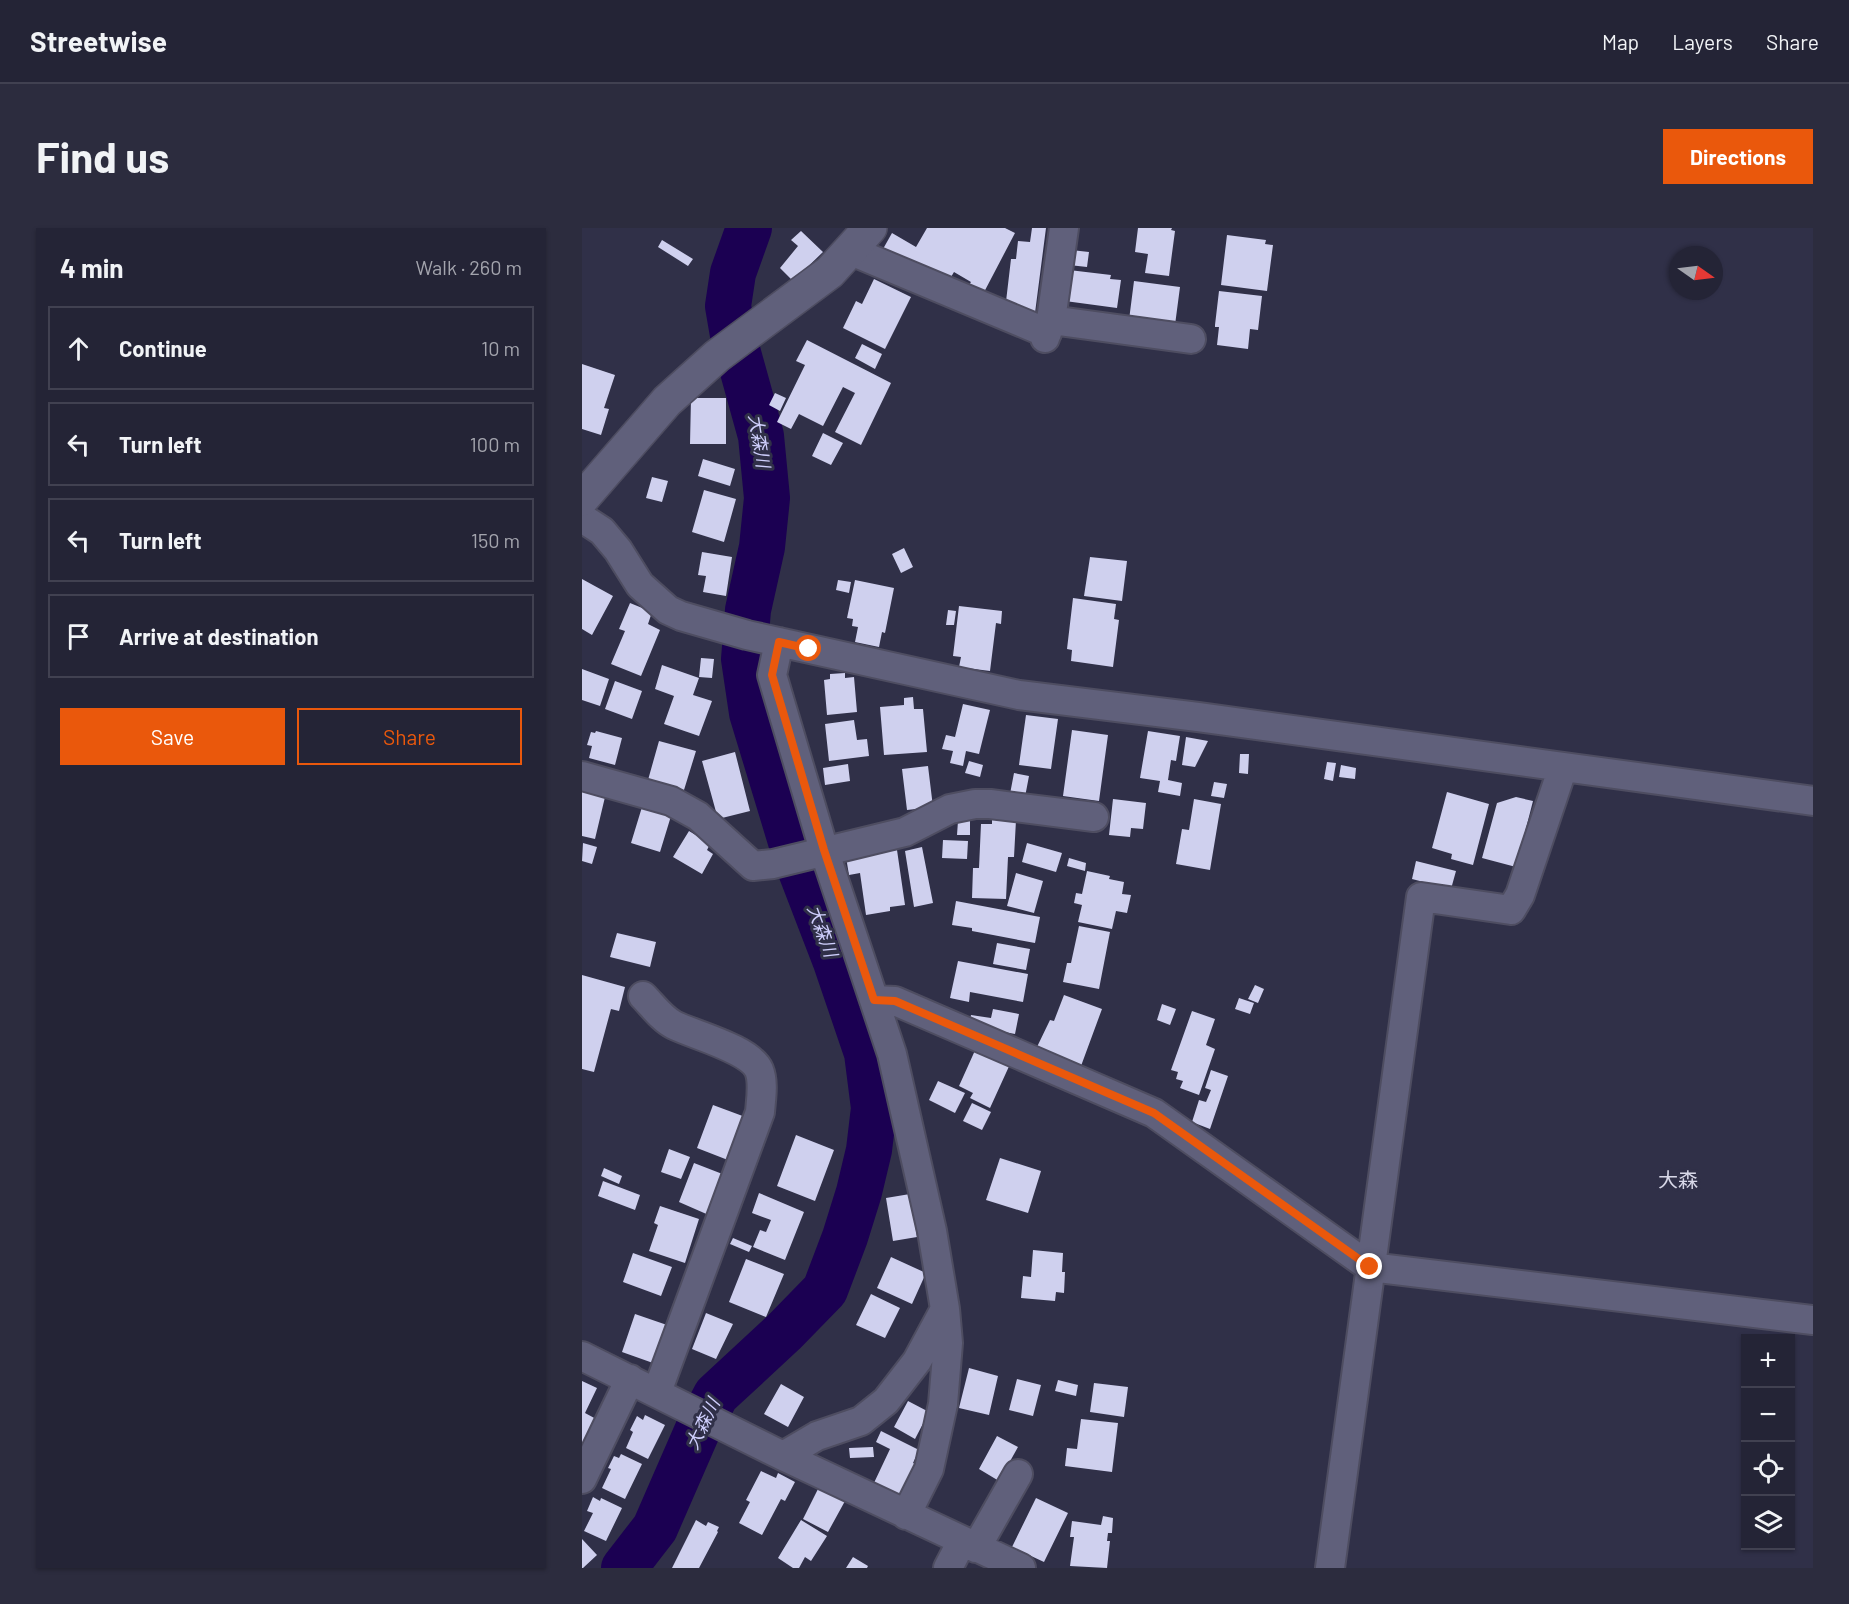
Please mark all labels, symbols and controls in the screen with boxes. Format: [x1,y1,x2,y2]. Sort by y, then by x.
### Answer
text: Streetwise [30,24,167,58]
text: Map [1602,29,1639,54]
text: Layers [1672,29,1733,54]
text: Share [1766,29,1819,54]
button: Directions [1663,129,1813,184]
text: Find us [36,131,169,181]
north arrow [1669,246,1723,300]
text: 4 min [60,252,124,283]
text: Walk · 260 m [415,255,522,279]
icon: ahead [62,332,95,365]
text: Continue [119,335,207,361]
text: 10 m [481,336,520,360]
water label: 大森川 [745,412,775,471]
icon: left [62,428,95,461]
text: Turn left [119,431,202,457]
text: 100 m [470,432,520,456]
icon: left [62,524,95,557]
text: Turn left [119,527,202,553]
text: 150 m [471,528,520,552]
icon: arrive [62,620,95,653]
text: Arrive at destination [119,623,318,649]
route start [795,635,821,661]
button: Save [60,708,285,765]
button: Share [297,708,522,765]
water label: 大森川 [803,902,843,962]
district label: 大森 [1658,1167,1698,1191]
route end [1356,1253,1382,1279]
map controls [1741,1334,1795,1550]
button: + [1741,1334,1795,1388]
button: − [1741,1388,1795,1442]
water label: 大森川 [680,1393,725,1453]
button: locate [1741,1442,1795,1496]
button: layers [1741,1496,1795,1550]

